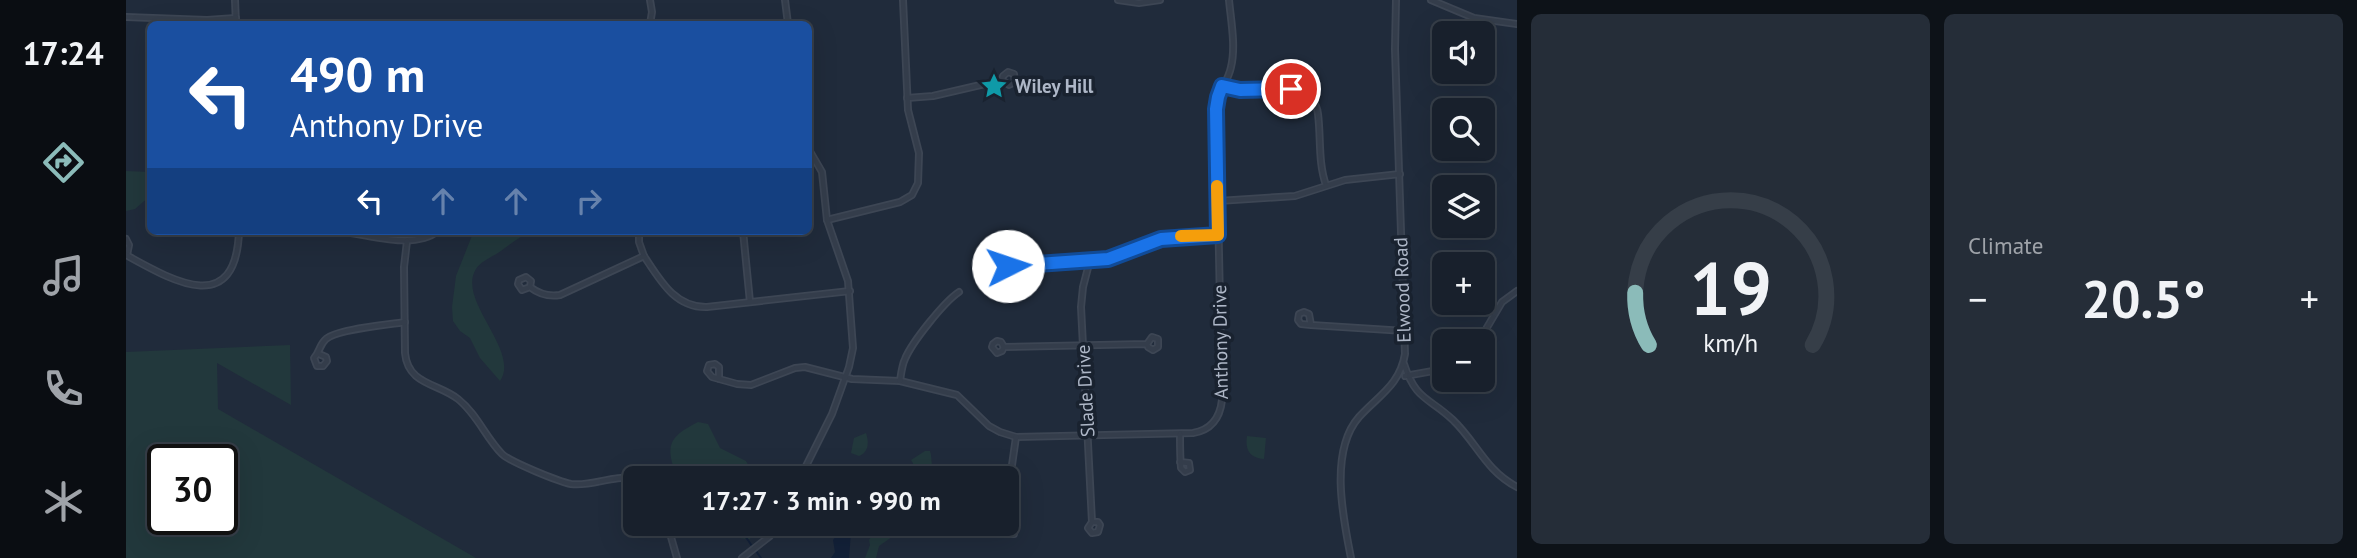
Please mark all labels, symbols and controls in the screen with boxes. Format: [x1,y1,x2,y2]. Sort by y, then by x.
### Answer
map controls [1432,21,1495,392]
button: sound [1432,21,1495,84]
text: 17:24 [22,32,104,74]
text: 490 m [290,42,425,106]
icon: left [175,49,266,140]
pin [1261,59,1321,119]
icon: arrive [1272,70,1310,108]
place icon: Wiley Hill [979,71,1009,101]
place label: Wiley Hill [1015,74,1094,98]
button: search [1432,98,1495,161]
text: Anthony Drive [290,104,483,146]
icon: directions [39,138,88,187]
button: layers [1432,175,1495,238]
icon: left [351,182,389,220]
icon: ahead [424,182,462,220]
icon: ahead [497,182,535,220]
icon: right [570,182,608,220]
position arrow [971,229,1045,303]
text: Climate [1968,231,2043,260]
street label: Elwood Road [1388,237,1416,343]
text: 19 [1689,241,1772,335]
icon: music [39,251,88,300]
button: + [1432,252,1495,315]
text: 20.5° [2082,265,2205,332]
text: − [1968,274,1987,323]
text: + [2300,274,2319,323]
street label: Anthony Drive [1207,284,1233,400]
text: km/h [1703,327,1758,359]
button: − [1432,329,1495,392]
street label: Slade Drive [1071,344,1099,438]
icon: phone [39,364,88,413]
speed limit sign: 30 [147,444,238,535]
icon: climate [39,477,88,526]
text: 17:27 · 3 min · 990 m [701,484,941,517]

